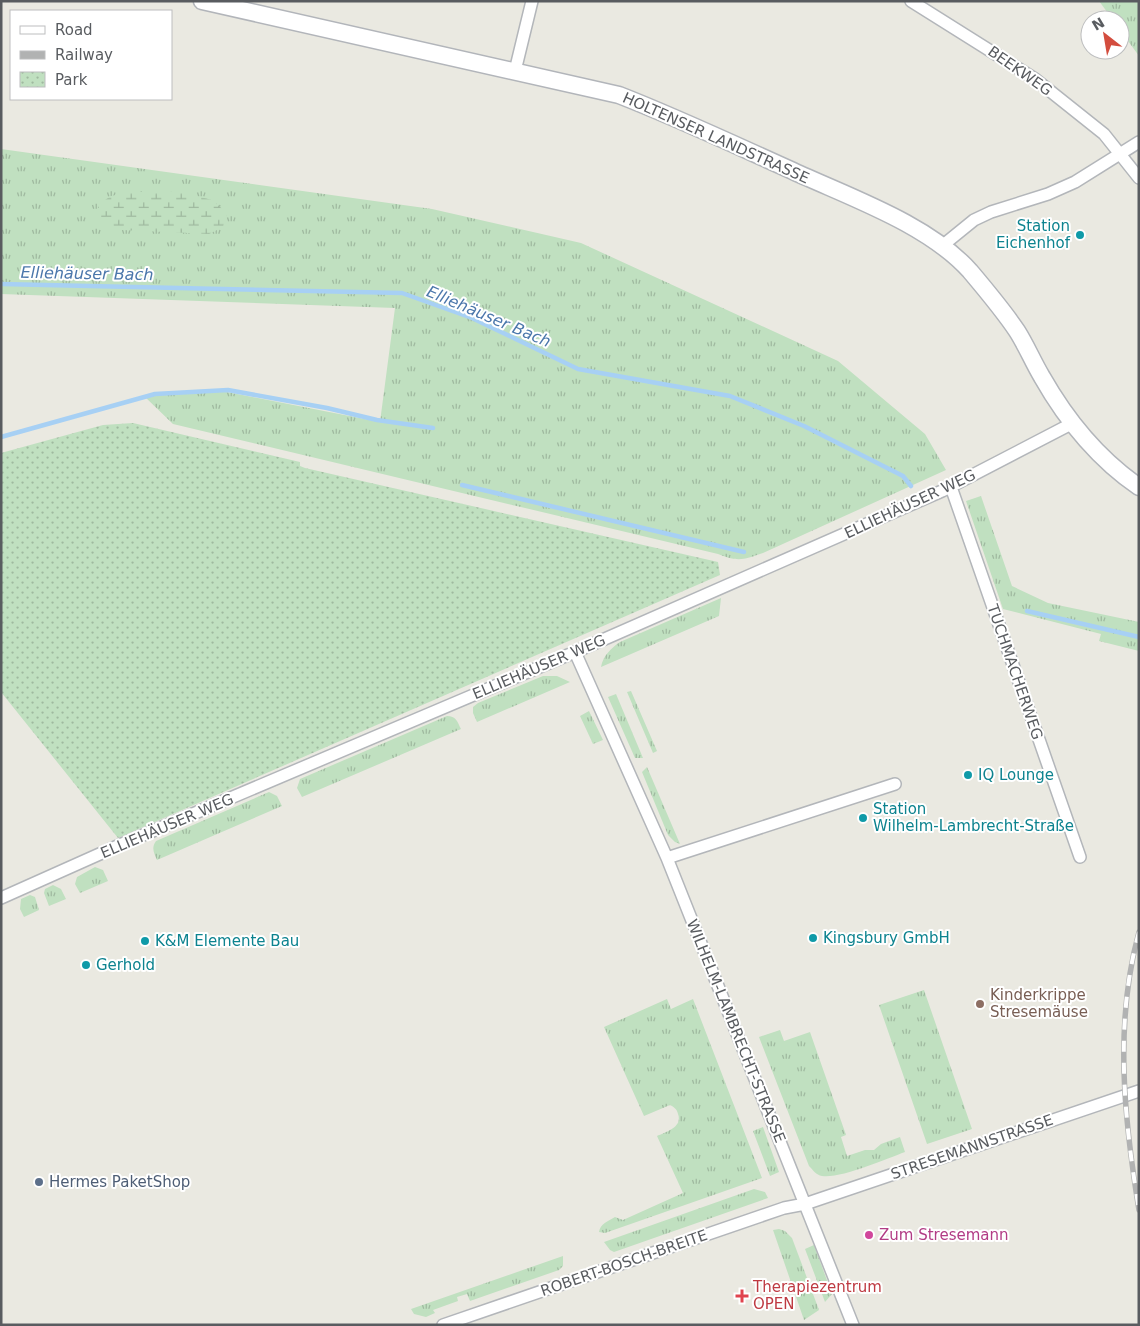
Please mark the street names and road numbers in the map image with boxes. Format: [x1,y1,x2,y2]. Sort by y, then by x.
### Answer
street label: BEEKWEG [984,42,1056,100]
street label: HOLTENSER LANDSTRASSE [620,89,812,187]
street label: ELLIEHÄUSER WEG [841,465,978,542]
street label: TUCHMACHERWEG [983,601,1047,742]
street label: ELLIEHÄUSER WEG [469,630,608,703]
street label: ELLIEHÄUSER WEG [97,789,236,862]
street label: WILHELM-LAMBRECHT-STRASSE [683,917,789,1145]
street label: STRESEMANNSTRASSE [888,1111,1056,1183]
street label: ROBERT-BOSCH-BREITE [538,1226,710,1300]

